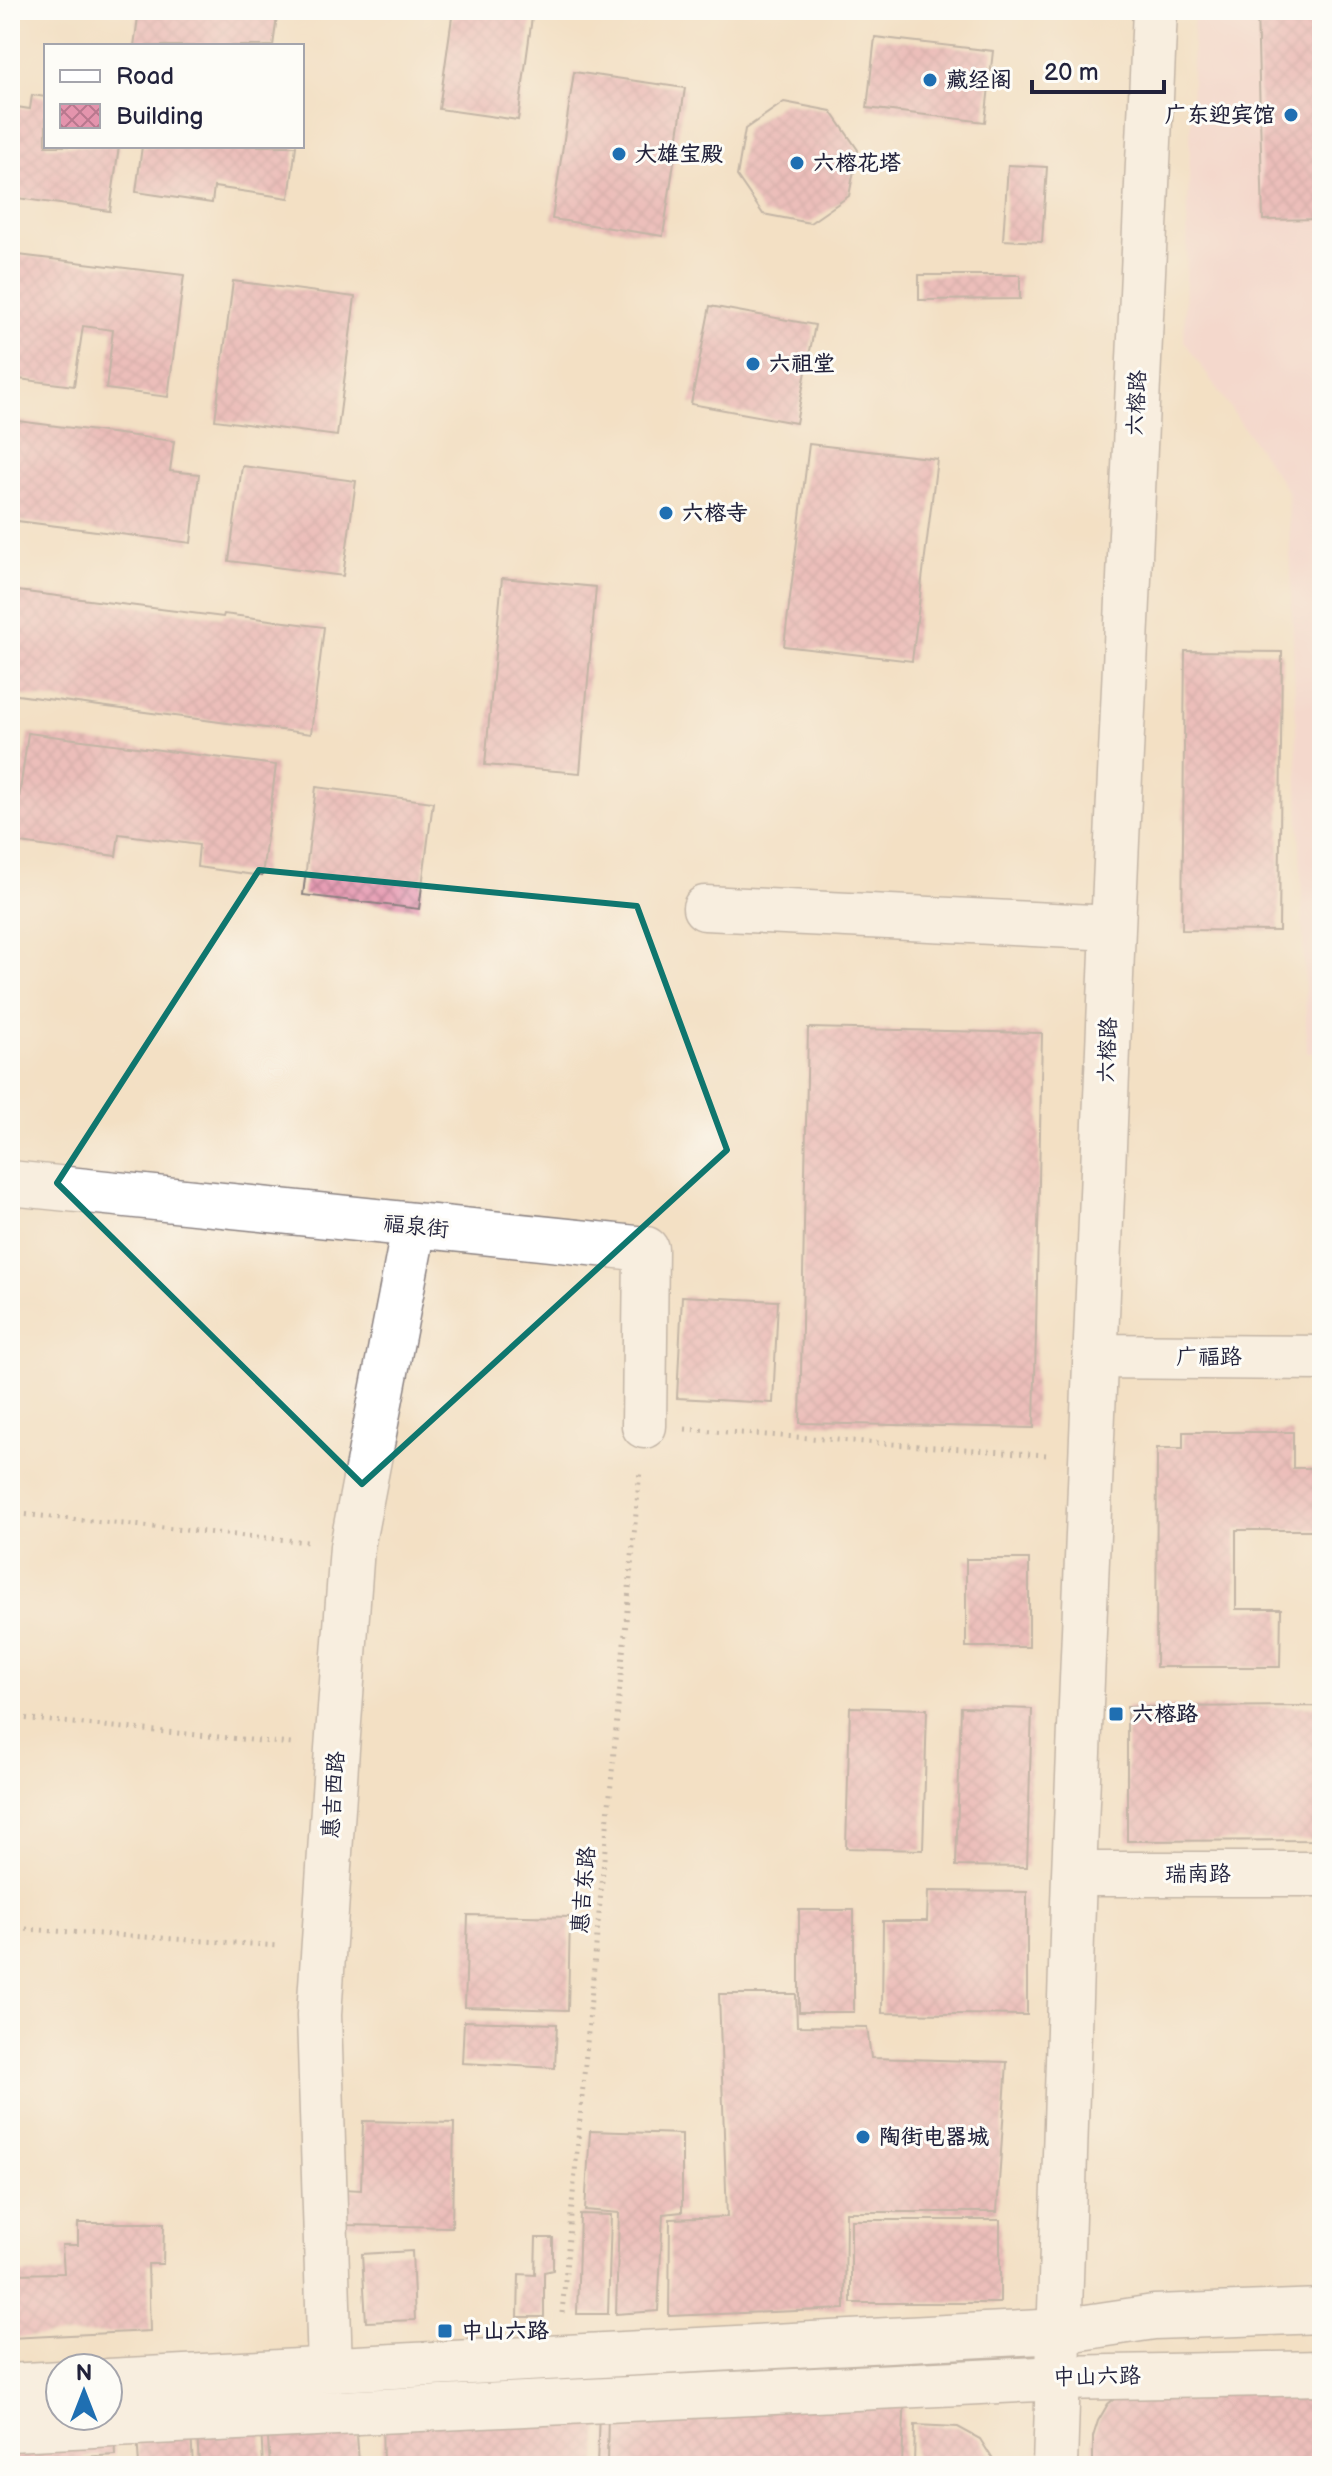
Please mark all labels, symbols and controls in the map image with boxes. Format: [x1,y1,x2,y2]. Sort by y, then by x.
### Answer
legend [44,44,304,148]
scale bar [1032,44,1164,94]
text: 20 m [1044,58,1099,87]
text: Road [116,62,174,91]
place label: 藏经阁 [946,67,1012,94]
marker: 藏经阁 [921,71,939,89]
text: Building [116,102,203,131]
place label: 广东迎宾馆 [1165,102,1275,129]
marker: 广东迎宾馆 [1282,106,1300,124]
place label: 大雄宝殿 [635,141,723,168]
marker: 大雄宝殿 [610,145,628,163]
place label: 六榕花塔 [813,150,901,177]
marker: 六榕花塔 [788,154,806,172]
place label: 六祖堂 [769,351,835,378]
marker: 六祖堂 [744,355,762,373]
street label: 六榕路 [1122,369,1152,437]
place label: 六榕寺 [682,500,748,527]
marker: 六榕寺 [657,504,675,522]
street label: 六榕路 [1093,1017,1123,1083]
street label: 福泉街 [382,1210,450,1244]
street label: 广福路 [1176,1344,1242,1371]
place label: 六榕路 [1132,1701,1198,1728]
marker: 六榕路 [1107,1705,1125,1723]
street label: 惠吉西路 [317,1750,351,1840]
street label: 惠吉东路 [567,1845,601,1935]
street label: 瑞南路 [1165,1861,1231,1888]
place label: 陶街电器城 [879,2124,989,2151]
marker: 陶街电器城 [854,2128,872,2146]
place label: 中山六路 [461,2318,549,2345]
marker: 中山六路 [436,2322,454,2340]
north arrow [44,2352,124,2432]
text: N [76,2360,92,2387]
street label: 中山六路 [1053,2363,1141,2391]

